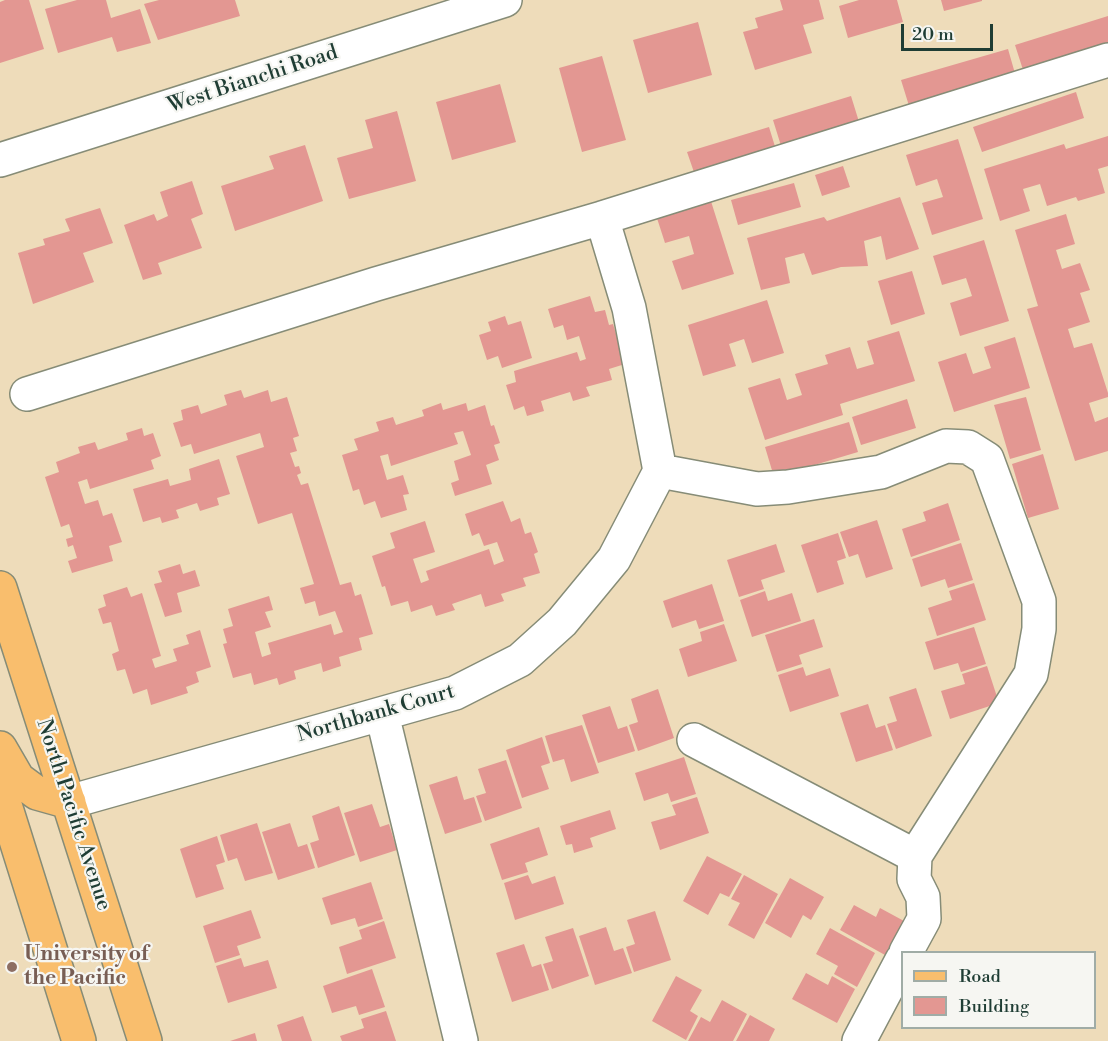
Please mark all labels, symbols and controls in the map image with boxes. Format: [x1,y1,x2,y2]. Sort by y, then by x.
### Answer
scale bar [904,12,996,50]
text: 20 m [912,23,954,46]
street label: West Bianchi Road [165,41,341,119]
street label: Northbank Court [294,679,458,749]
street label: North Pacific Avenue [30,716,116,914]
place label: University of the Pacific [24,942,148,992]
legend [901,951,1096,1029]
marker: University of the Pacific [5,960,19,974]
text: Road [959,965,1001,988]
text: Building [959,995,1029,1018]

